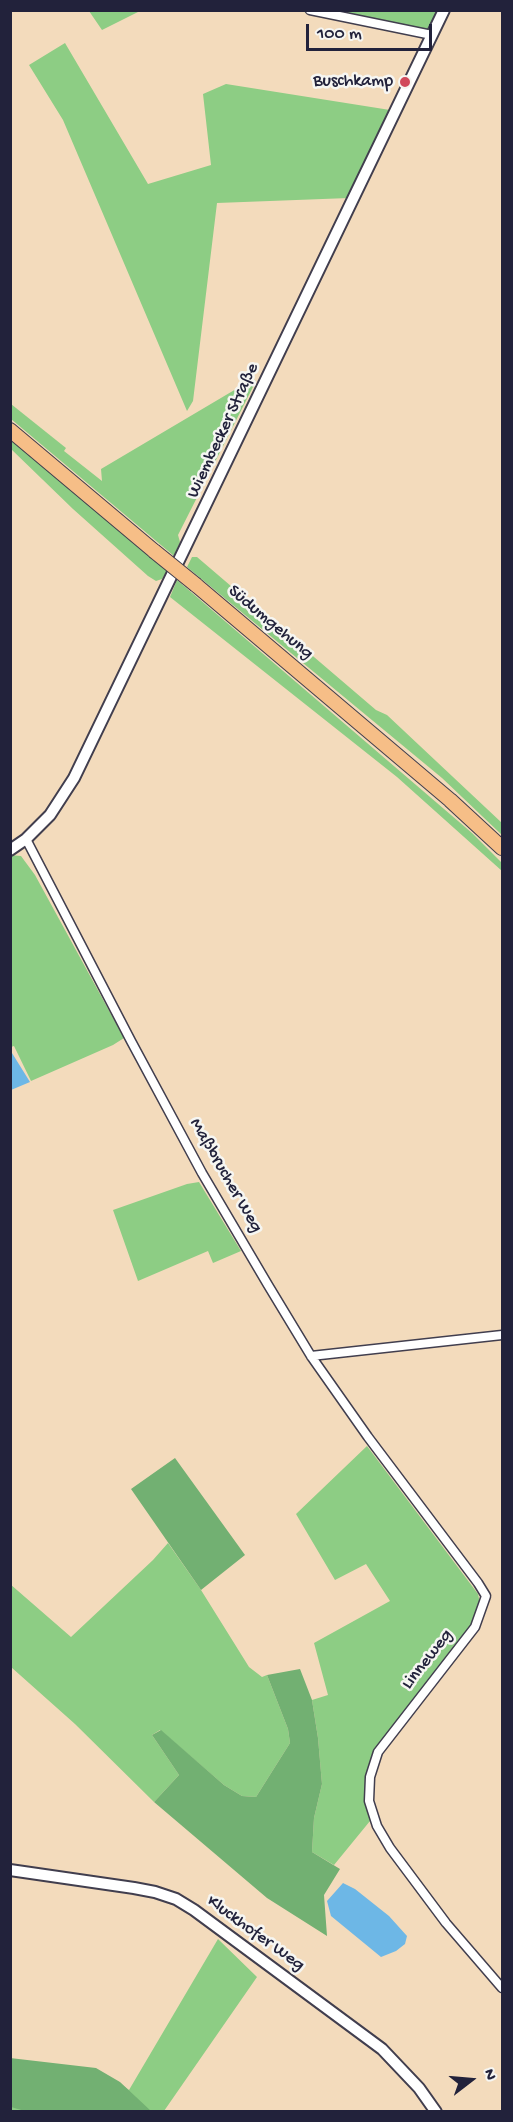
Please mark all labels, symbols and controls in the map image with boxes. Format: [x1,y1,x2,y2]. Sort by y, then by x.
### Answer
scale bar [309,12,435,50]
text: 100 m [317,24,362,45]
place label: Buschkamp [313,71,393,93]
marker: Buschkamp [398,75,412,89]
street label: Wiembecker Straße [183,360,265,502]
street label: Südumgehung [223,581,317,665]
street label: Maßbrucher Weg [184,1115,266,1237]
street label: Linneweg [398,1626,458,1694]
street label: Kluckhofer Weg [202,1891,308,1977]
north arrow [441,2050,501,2110]
text: N [478,2067,499,2083]

